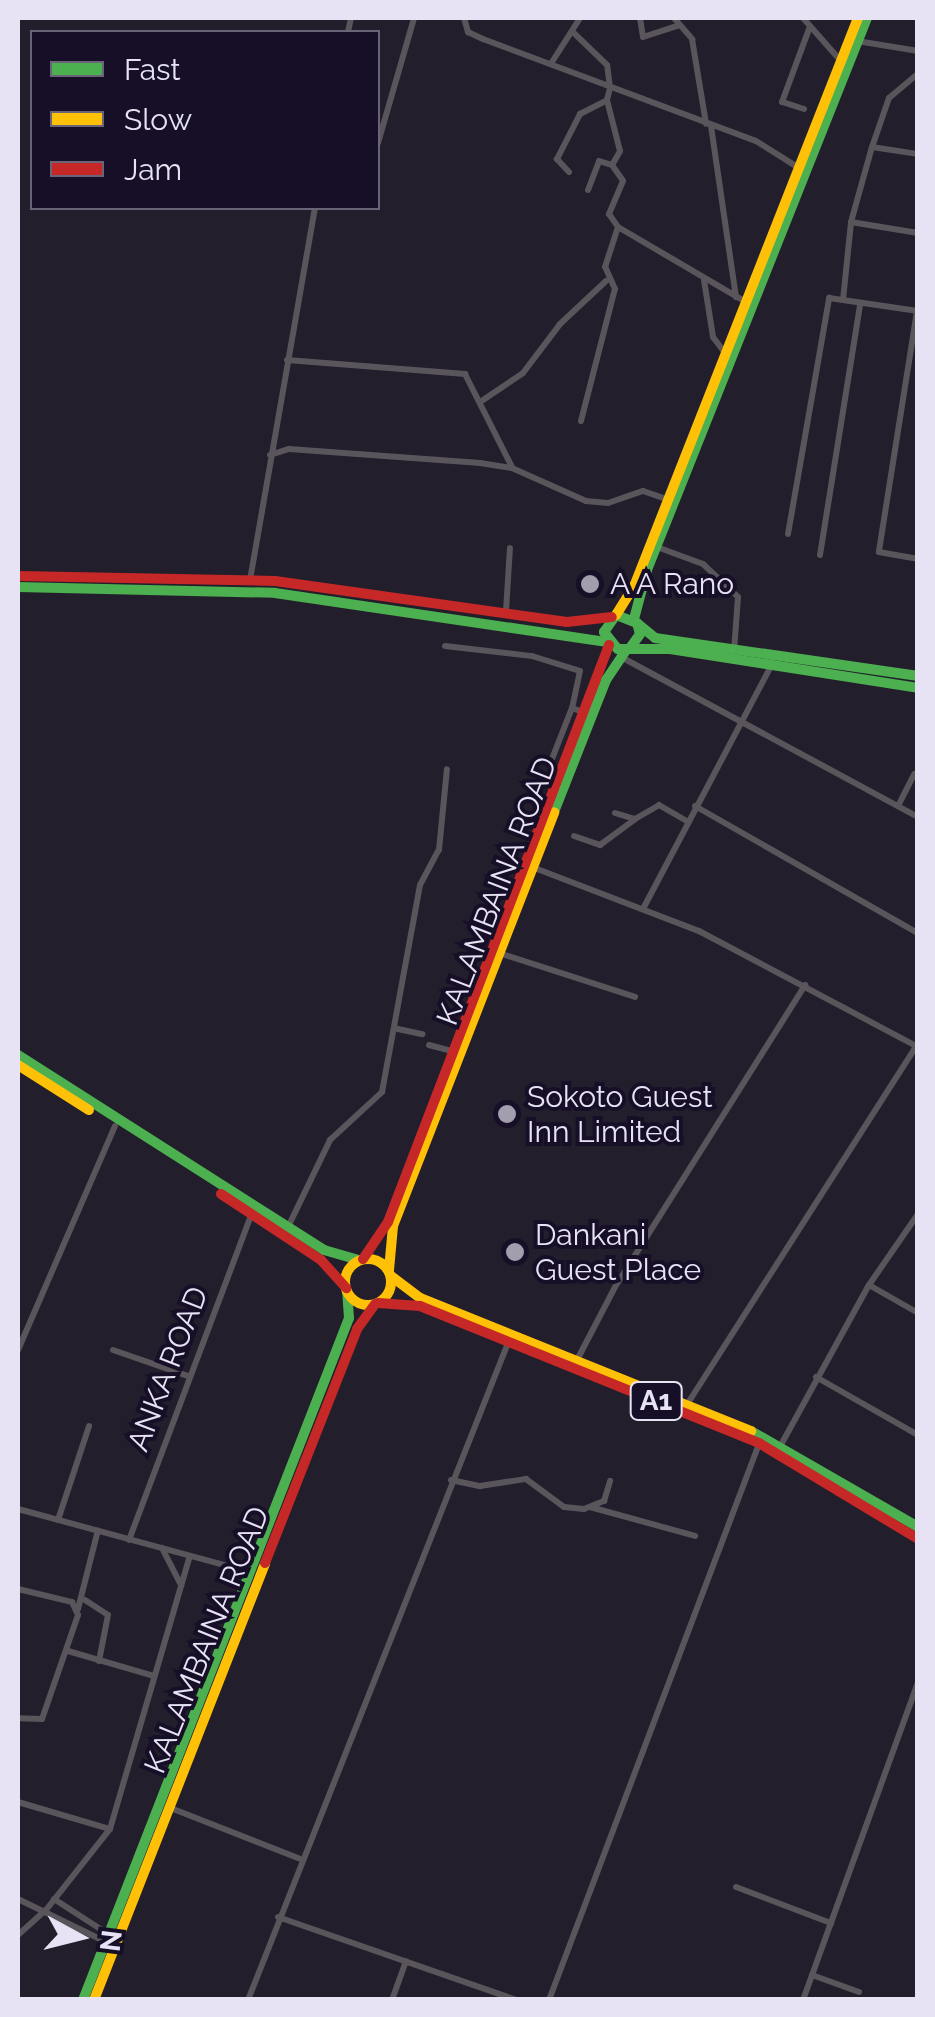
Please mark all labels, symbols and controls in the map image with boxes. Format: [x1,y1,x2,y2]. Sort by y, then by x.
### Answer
legend [30,30,380,210]
text: Fast [124,52,181,87]
text: Slow [124,102,192,137]
text: Jam [124,152,182,187]
place label: A A Rano [610,566,737,602]
marker: A A Rano [579,573,601,595]
street label: KALAMBAINA ROAD [429,751,565,1031]
place label: Sokoto Guest Inn Limited [527,1079,713,1150]
marker: Sokoto Guest Inn Limited [496,1103,518,1125]
place label: Dankani Guest Place [535,1217,701,1288]
marker: Dankani Guest Place [504,1241,526,1263]
street label: ANKA ROAD [120,1281,216,1457]
road number: A1 [628,1378,684,1424]
street label: KALAMBAINA ROAD [137,1501,277,1779]
north arrow [30,1887,130,1987]
text: N [93,1928,128,1953]

